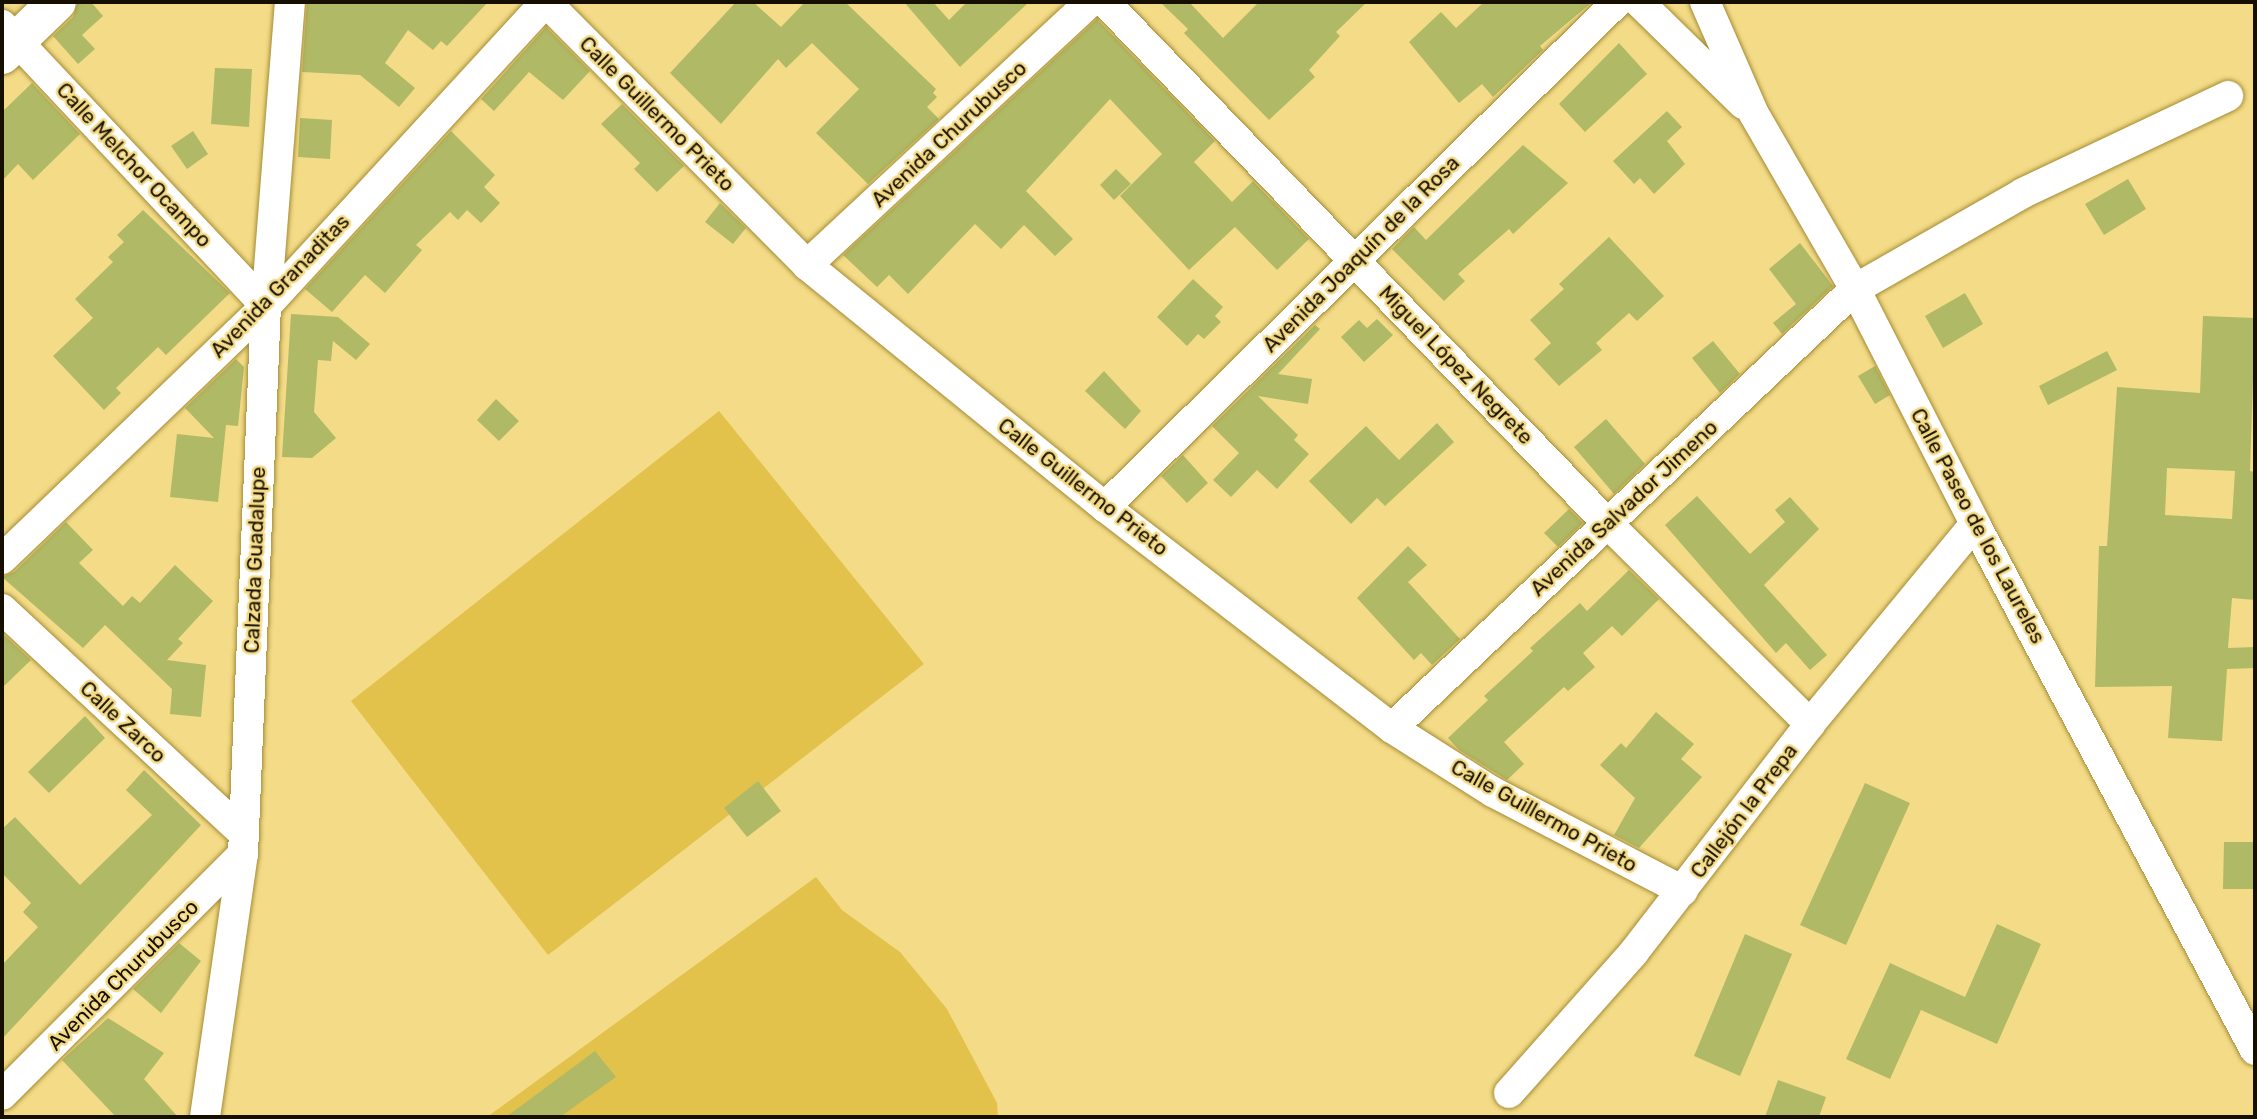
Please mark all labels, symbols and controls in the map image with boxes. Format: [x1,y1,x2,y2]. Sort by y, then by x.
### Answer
street label: Calle Guillermo Prieto [574,31,740,197]
street label: Avenida Churubusco [866,56,1032,212]
street label: Calle Melchor Ocampo [51,77,217,253]
street label: Avenida Joaquín de la Rosa [1257,150,1465,358]
street label: Avenida Granaditas [205,209,355,363]
street label: Miguel López Negrete [1374,280,1538,450]
street label: Calle Paseo de los Laureles [1905,404,2051,648]
street label: Calle Guillermo Prieto [993,413,1173,561]
street label: Avenida Salvador Jimeno [1525,414,1723,602]
street label: Calzada Guadalupe [239,466,271,654]
street label: Calle Zarco [75,676,171,768]
street label: Callejón la Prepa [1685,739,1803,883]
street label: Calle Guillermo Prieto [1446,754,1642,878]
street label: Avenida Churubusco [42,894,204,1056]

